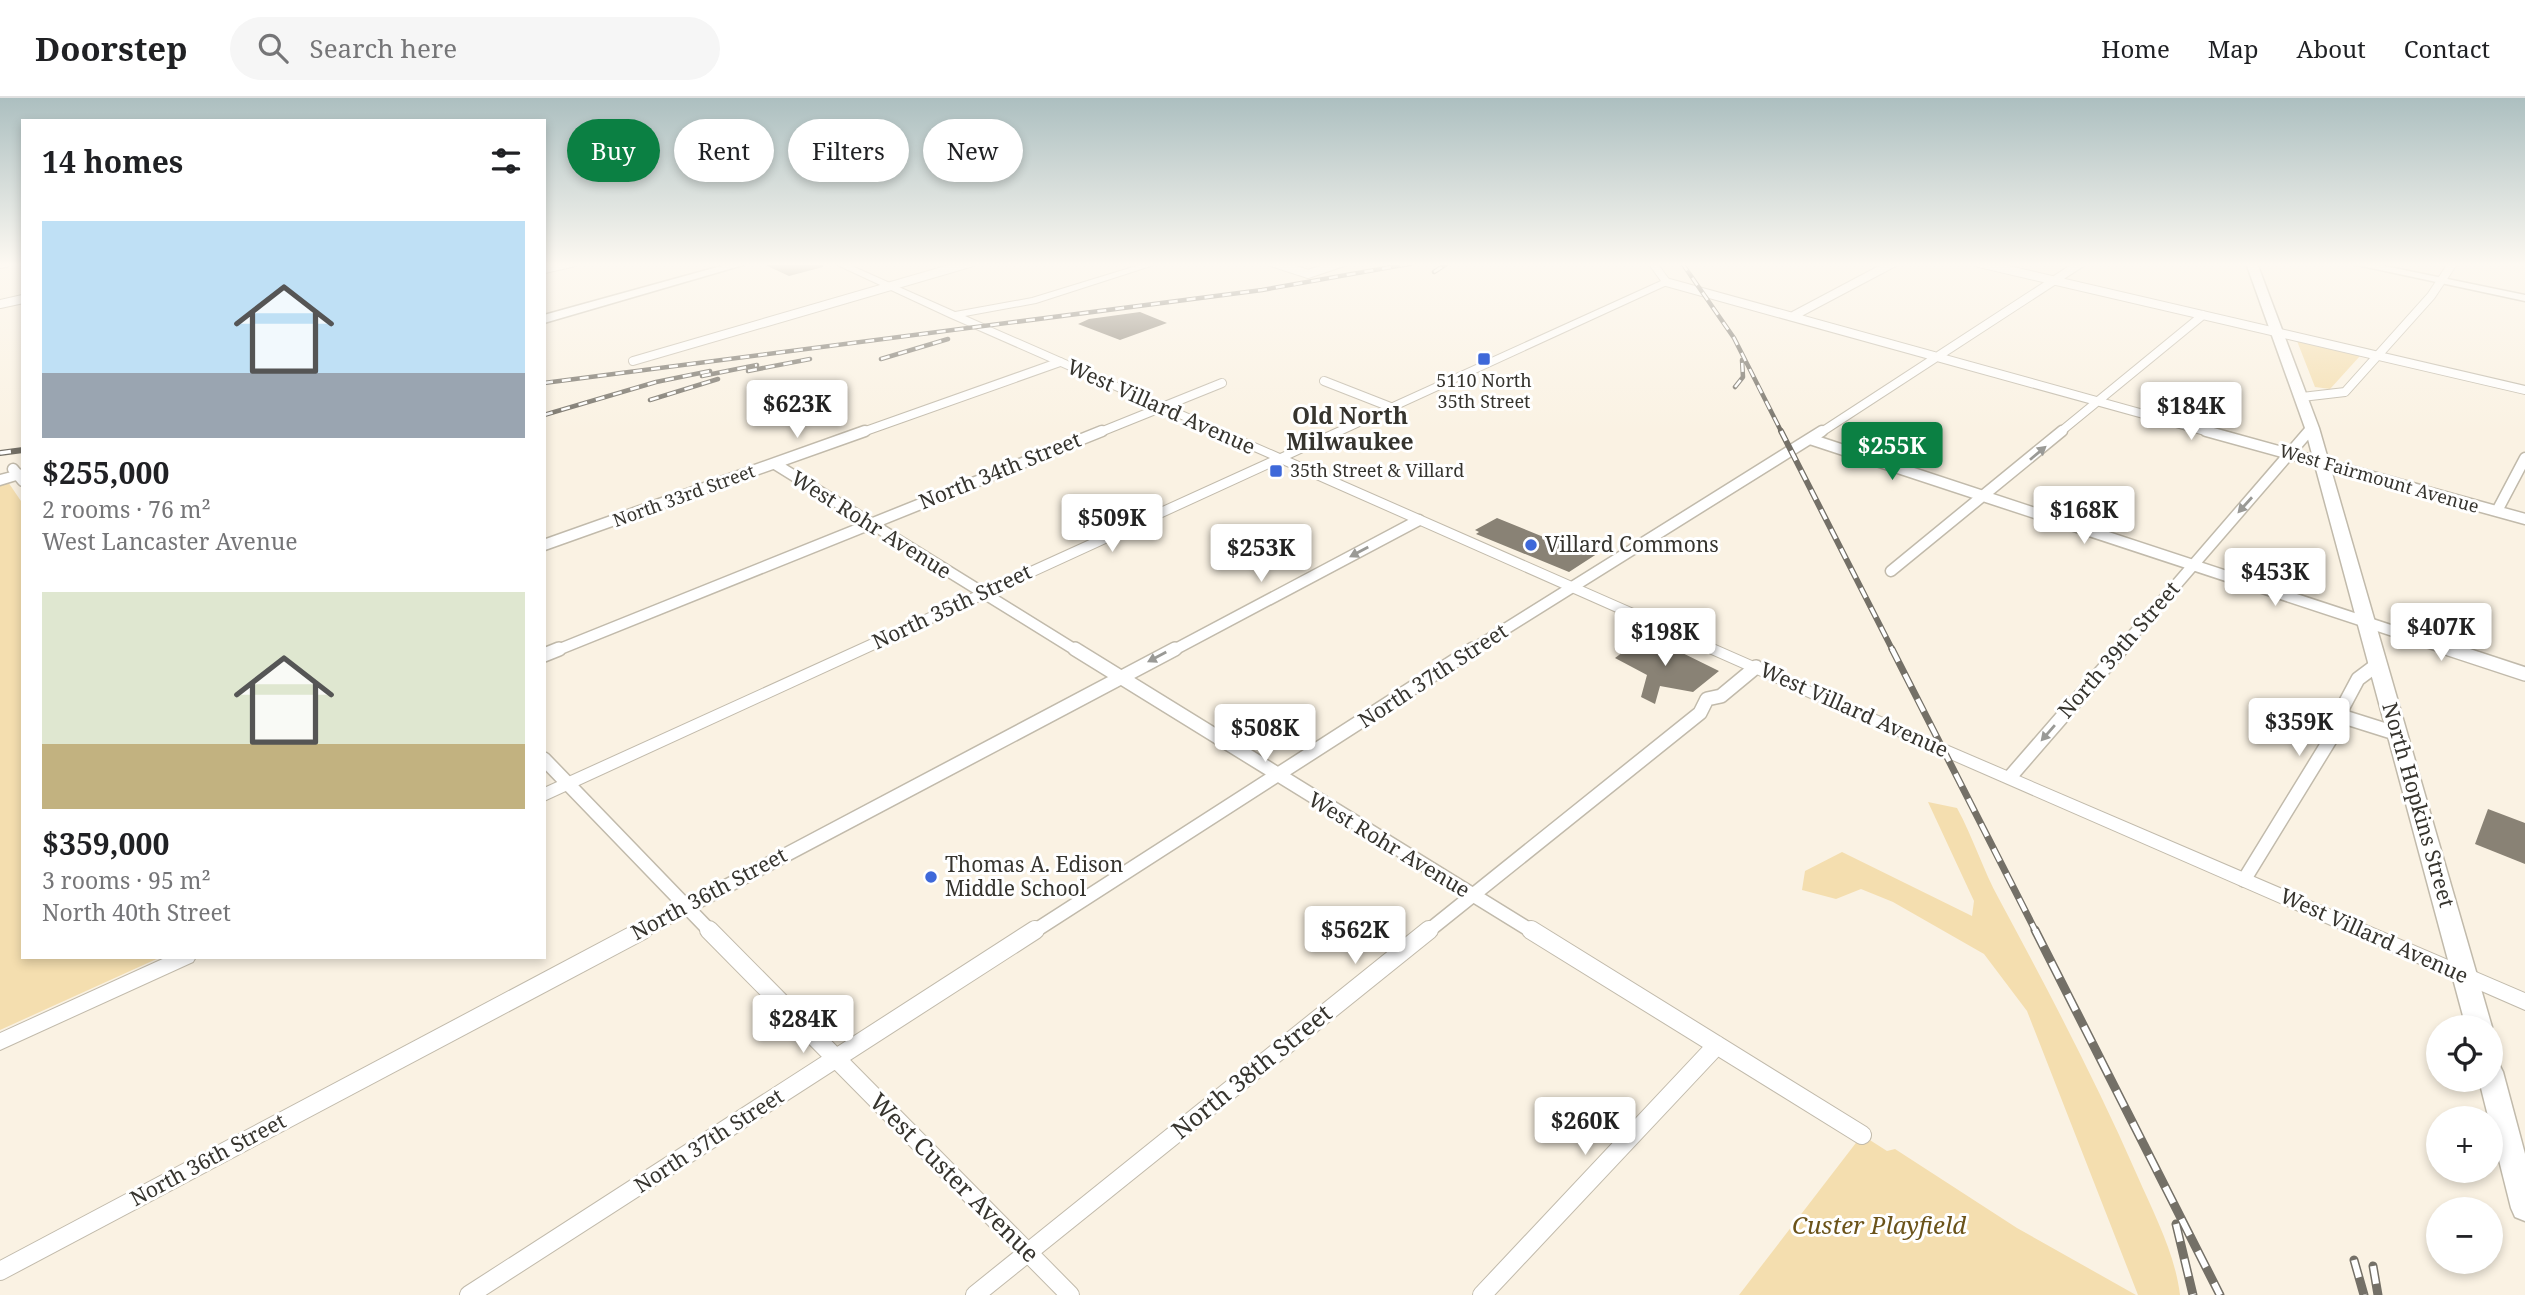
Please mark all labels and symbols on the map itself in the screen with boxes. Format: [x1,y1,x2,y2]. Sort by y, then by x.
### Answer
marker: 5110 North 35th Street [1476,351,1492,367]
street label: West Villard Avenue [1063,352,1260,460]
place label: 5110 North 35th Street [1436,368,1532,413]
pin: $623K [748,380,846,440]
pin: $184K [2142,382,2240,442]
district label: Old North Milwaukee [1286,399,1414,457]
pin: $255K [1843,422,1941,482]
street label: North 34th Street [914,425,1085,515]
street label: West Fairmount Avenue [2277,438,2482,518]
one-way arrow [2028,446,2046,461]
street label: North 33rd Street [609,458,758,532]
place label: 35th Street & Villard [1290,458,1464,482]
marker: 35th Street & Villard [1268,463,1284,479]
street label: West Rohr Avenue [786,464,957,585]
pin: $168K [2035,486,2133,546]
pin: $509K [1063,494,1161,554]
one-way arrow [2237,496,2253,514]
pin: $253K [1212,524,1310,584]
place label: Villard Commons [1545,530,1719,558]
marker: Villard Commons [1523,537,1539,553]
one-way arrow [1348,545,1368,557]
pin: $453K [2226,548,2324,608]
street label: North 35th Street [868,557,1036,655]
street label: North 39th Street [2051,575,2185,724]
pin: $407K [2392,603,2490,663]
pin: $198K [1616,608,1714,668]
street label: North 37th Street [1353,616,1512,734]
one-way arrow [1147,651,1167,663]
street label: West Villard Avenue [1756,655,1953,763]
pin: $359K [2250,698,2348,758]
street label: North Hopkins Street [2376,699,2462,910]
pin: $508K [1216,704,1314,764]
one-way arrow [2040,724,2056,742]
street label: West Rohr Avenue [1303,785,1476,904]
street label: North 36th Street [626,840,791,946]
place label: Thomas A. Edison Middle School [945,850,1123,902]
marker: Thomas A. Edison Middle School [923,869,939,885]
street label: West Villard Avenue [2276,881,2473,989]
pin: $562K [1306,906,1404,966]
pin: $284K [754,996,852,1055]
street label: North 38th Street [1164,996,1338,1146]
street label: North 37th Street [629,1081,788,1199]
street label: West Custer Avenue [863,1085,1047,1269]
pin: $260K [1536,1098,1634,1157]
street label: North 36th Street [125,1106,290,1212]
park label: Custer Playfield [1792,1208,1966,1241]

